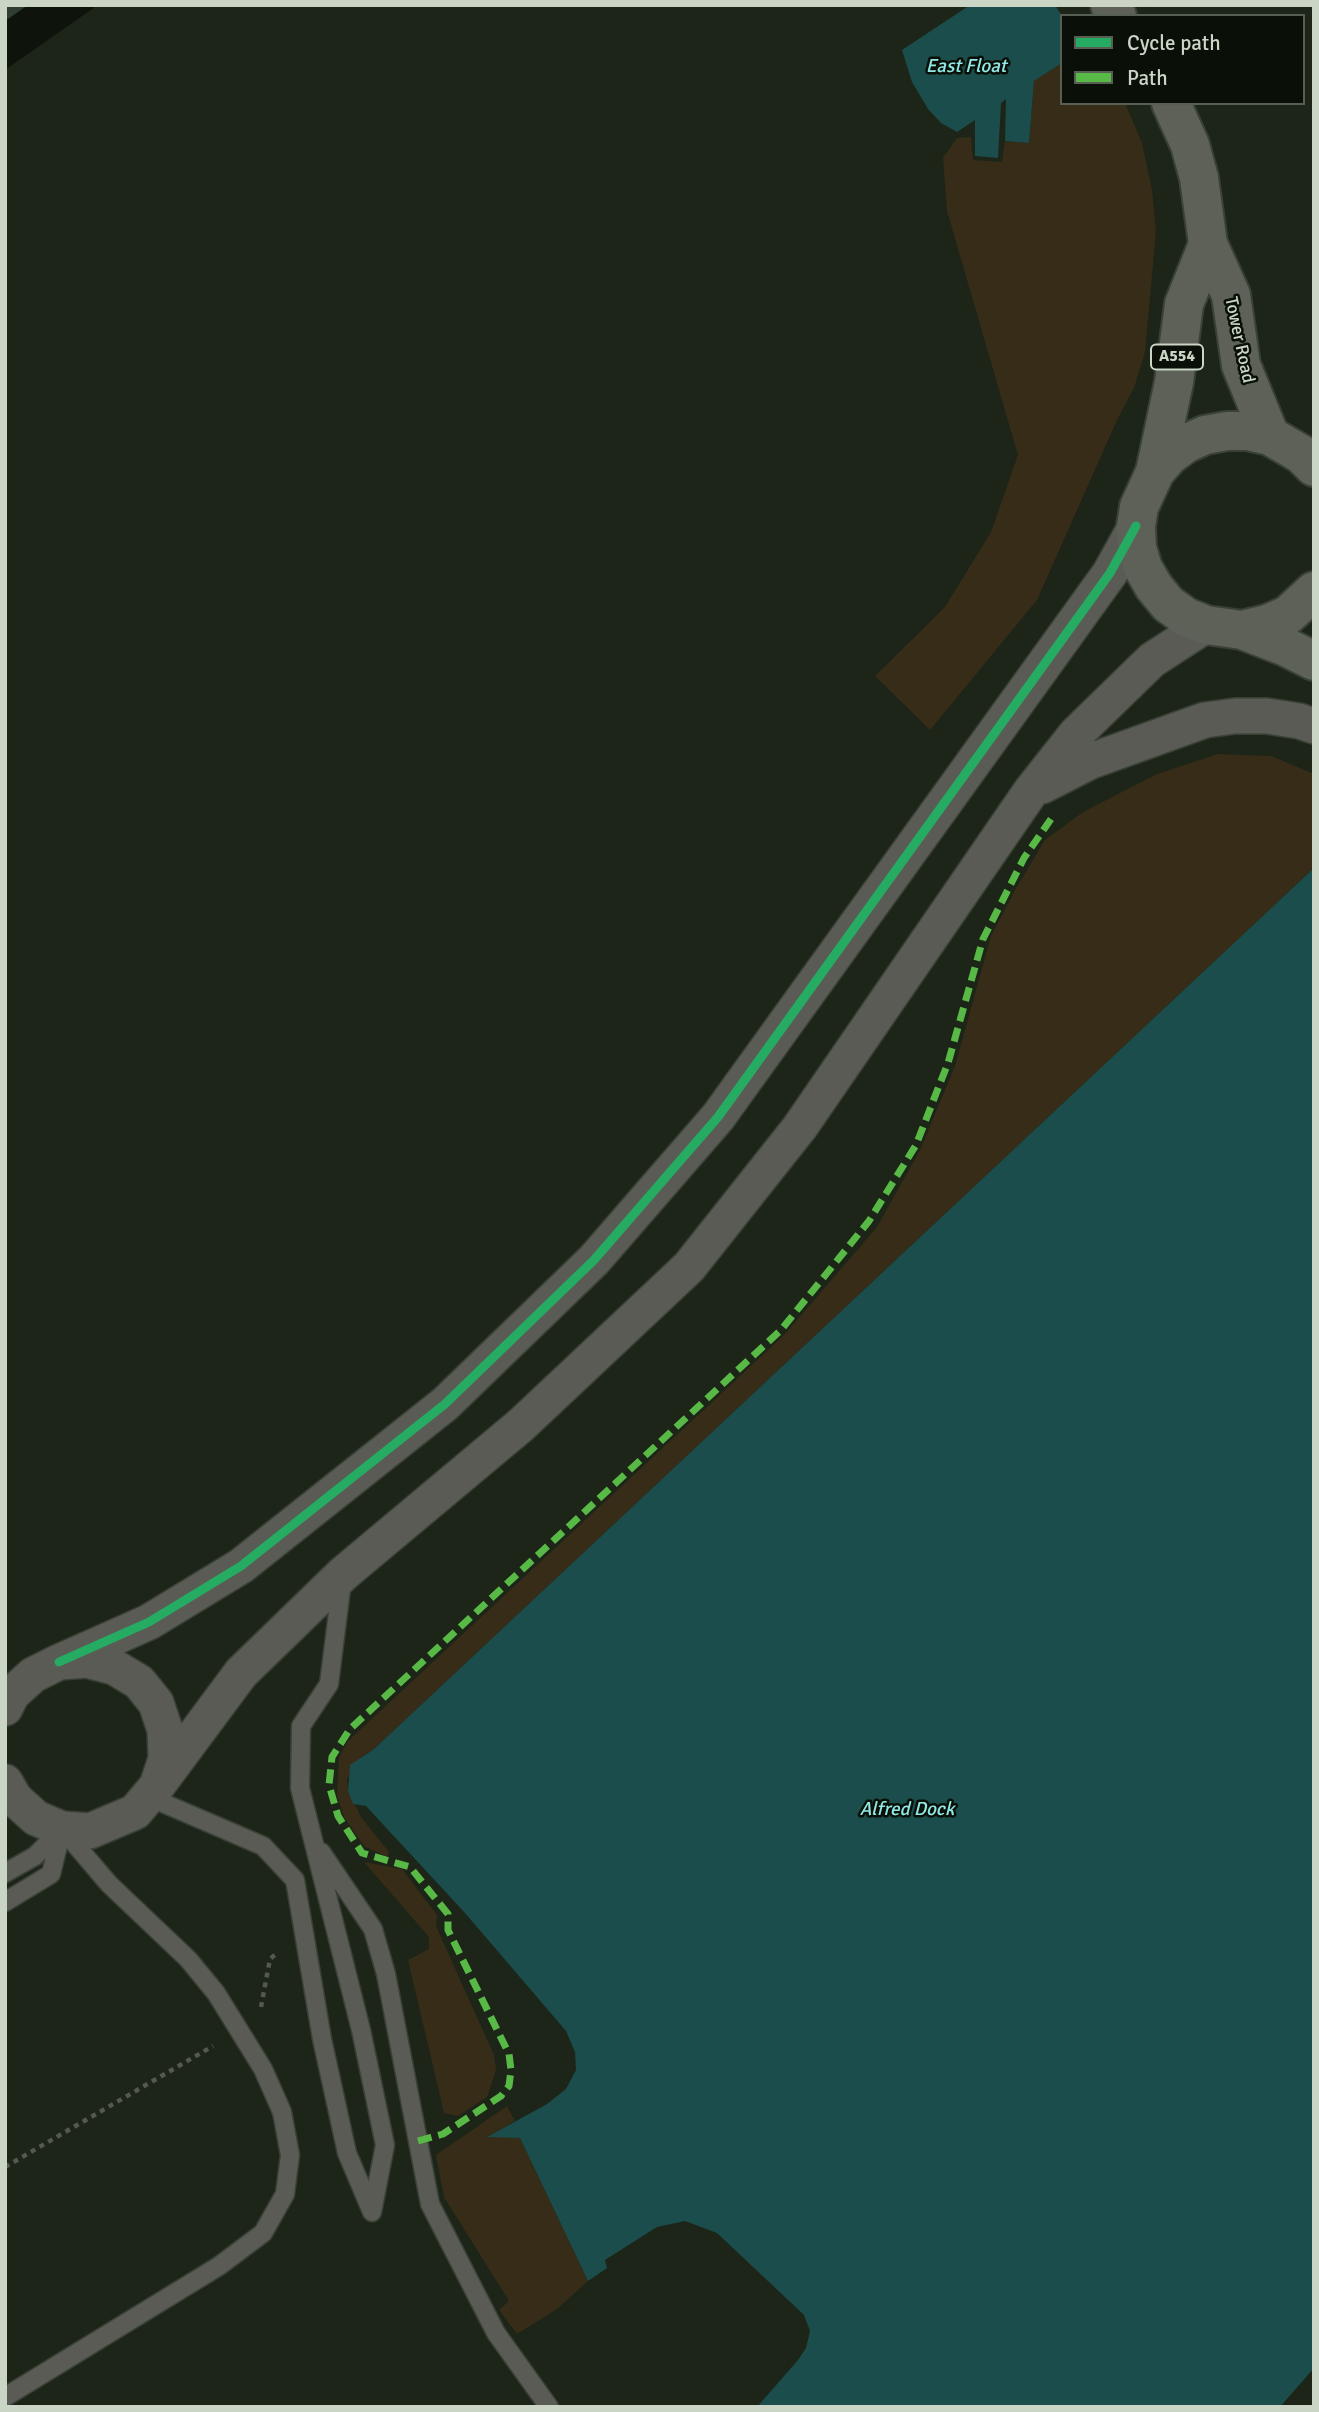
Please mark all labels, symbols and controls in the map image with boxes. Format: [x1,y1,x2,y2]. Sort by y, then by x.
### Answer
legend [1060,14,1305,105]
text: Cycle path [1127,30,1221,56]
water label: East Float [926,56,1006,78]
text: Path [1127,65,1168,91]
street label: Tower Road [1219,295,1259,385]
road number: A554 [1151,344,1203,370]
water label: Alfred Dock [860,1799,954,1821]

